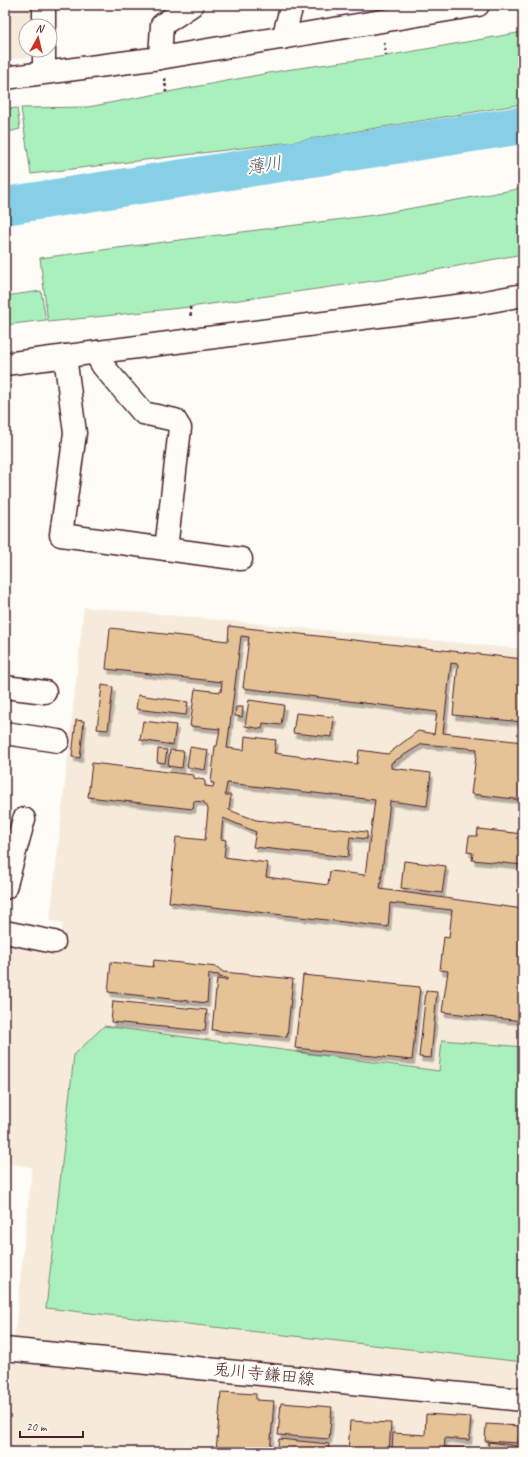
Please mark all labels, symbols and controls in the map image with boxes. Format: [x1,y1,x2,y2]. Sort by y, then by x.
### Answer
north arrow [18,18,58,58]
text: N [35,21,46,36]
water label: 薄川 [245,151,283,179]
street label: 兎川寺鎌田線 [212,1358,316,1390]
scale bar [20,1413,83,1439]
text: 20 m [26,1419,48,1435]

